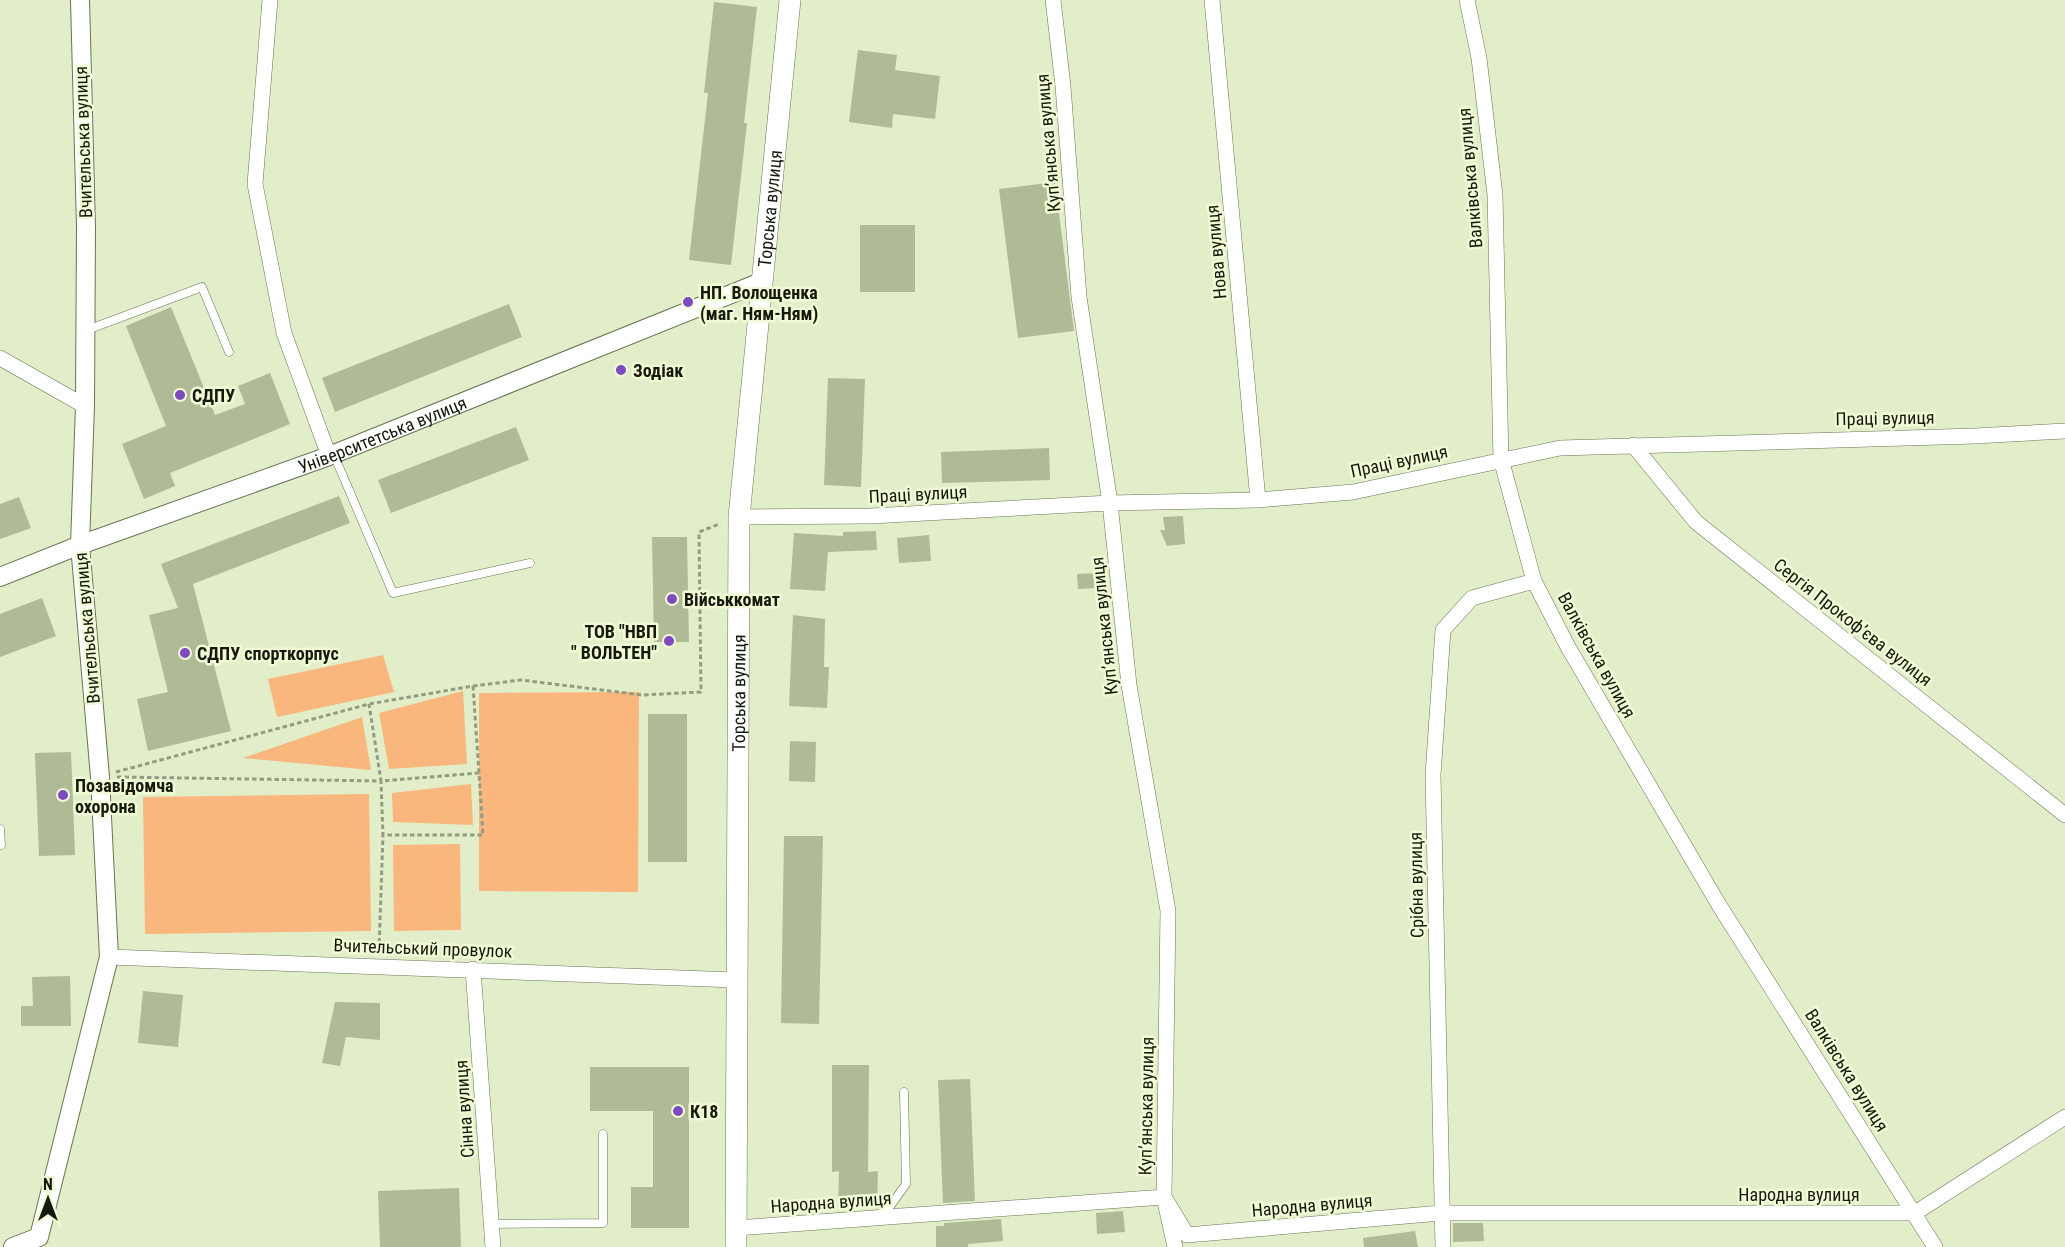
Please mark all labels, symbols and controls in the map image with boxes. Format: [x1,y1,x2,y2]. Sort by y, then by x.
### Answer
street label: Вчительська вулиця [70,66,96,218]
street label: Куп’янська вулиця [1031,73,1065,213]
street label: Валківська вулиця [1453,107,1487,249]
street label: Торська вулиця [753,149,786,268]
street label: Нова вулиця [1201,204,1231,300]
place label: НП. Волощенка (маг. Ням-Ням) [700,282,818,325]
marker: НП. Волощенка (маг. Ням-Ням) [681,295,695,309]
place label: Зодіак [633,360,683,381]
marker: Зодіак [614,363,628,377]
place label: СДПУ [192,385,235,406]
marker: СДПУ [173,388,187,402]
street label: Університетська вулиця [295,391,469,477]
street label: Праці вулиця [1835,407,1935,429]
street label: Праці вулиця [1348,440,1450,482]
street label: Праці вулиця [868,481,968,507]
street label: Вчительська вулиця [70,551,104,705]
street label: Сергія Прокоф’єва вулиця [1770,554,1936,690]
street label: Куп’янська вулиця [1086,556,1122,696]
street label: Валківська вулиця [1554,588,1640,722]
place label: Військкомат [684,589,780,610]
marker: Військкомат [665,592,679,606]
place label: ТОВ "НВП " ВОЛЬТЕН" [571,621,657,663]
marker: ТОВ "НВП " ВОЛЬТЕН" [662,634,676,648]
street label: Торська вулиця [728,634,749,752]
place label: СДПУ спорткорпус [197,643,339,664]
marker: СДПУ спорткорпус [178,646,192,660]
place label: Позавідомча охорона [75,775,174,817]
marker: Позавідомча охорона [56,788,70,802]
street label: Срібна вулиця [1405,832,1427,938]
street label: Вчительський провулок [333,934,513,962]
street label: Валківська вулиця [1801,1005,1893,1135]
street label: Куп’янська вулиця [1134,1036,1158,1176]
street label: Сінна вулиця [450,1059,478,1159]
place label: К18 [690,1101,718,1122]
marker: К18 [671,1104,685,1118]
north arrow [18,1169,78,1229]
text: N [43,1175,53,1194]
street label: Народна вулиця [1738,1184,1860,1205]
street label: Народна вулиця [770,1187,892,1217]
street label: Народна вулиця [1251,1189,1373,1221]

